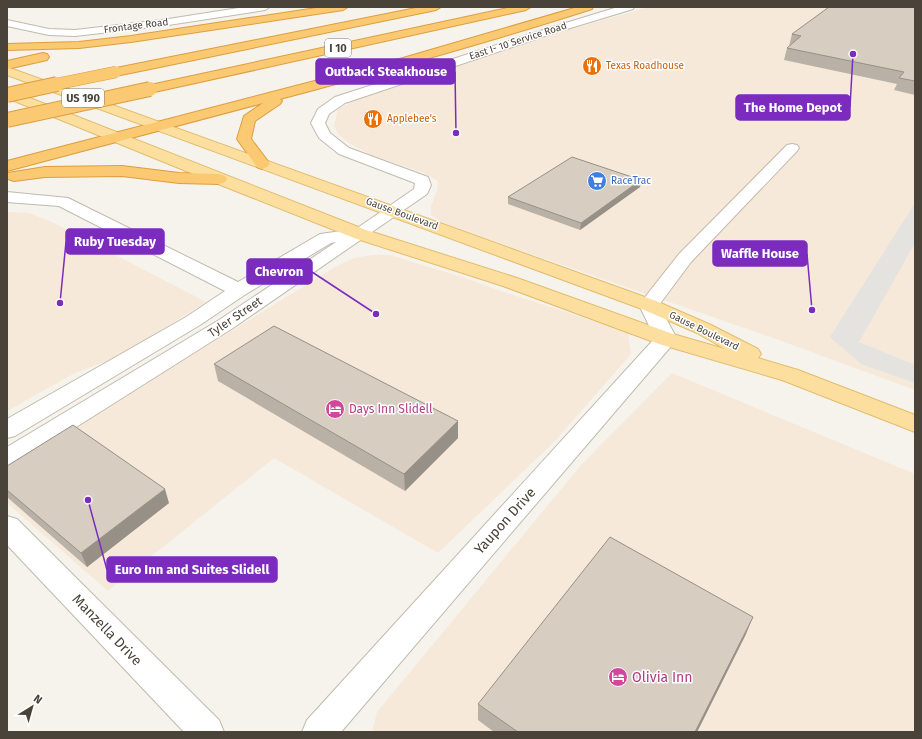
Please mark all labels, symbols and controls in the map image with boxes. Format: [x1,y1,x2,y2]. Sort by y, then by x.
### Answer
street label: Frontage Road [103,16,169,36]
street label: East I- 10 Service Road [468,20,568,62]
road number: I 10 [325,39,351,57]
restaurant icon: Texas Roadhouse [581,55,603,77]
callout: Outback Steakhouse [316,59,455,84]
place label: Texas Roadhouse [606,60,684,72]
text: Outback Steakhouse [325,64,447,79]
road number: US 190 [62,89,104,107]
callout: The Home Depot [736,95,850,120]
text: The Home Depot [744,100,843,115]
restaurant icon: Applebee's [362,108,384,130]
place label: Applebee's [387,113,437,125]
supermarket icon: RaceTrac [586,170,608,192]
place label: RaceTrac [611,175,651,187]
street label: Gause Boulevard [364,195,440,233]
callout: Ruby Tuesday [66,229,164,254]
text: Ruby Tuesday [74,234,156,249]
callout: Waffle House [713,241,807,266]
text: Waffle House [721,246,799,261]
callout: Chevron [247,259,312,284]
text: Chevron [255,264,303,279]
street label: Tyler Street [205,293,265,340]
street label: Gause Boulevard [667,309,741,353]
hotel icon: Days Inn Slidell [324,398,346,420]
place label: Days Inn Slidell [349,402,433,416]
street label: Yaupon Drive [471,484,539,558]
callout: Euro Inn and Suites Slidell [107,557,277,582]
text: Euro Inn and Suites Slidell [115,562,269,577]
street label: Manzella Drive [69,591,145,669]
hotel icon: Olivia Inn [607,666,629,688]
place label: Olivia Inn [632,669,692,686]
north arrow [12,687,52,727]
text: N [31,692,45,707]

